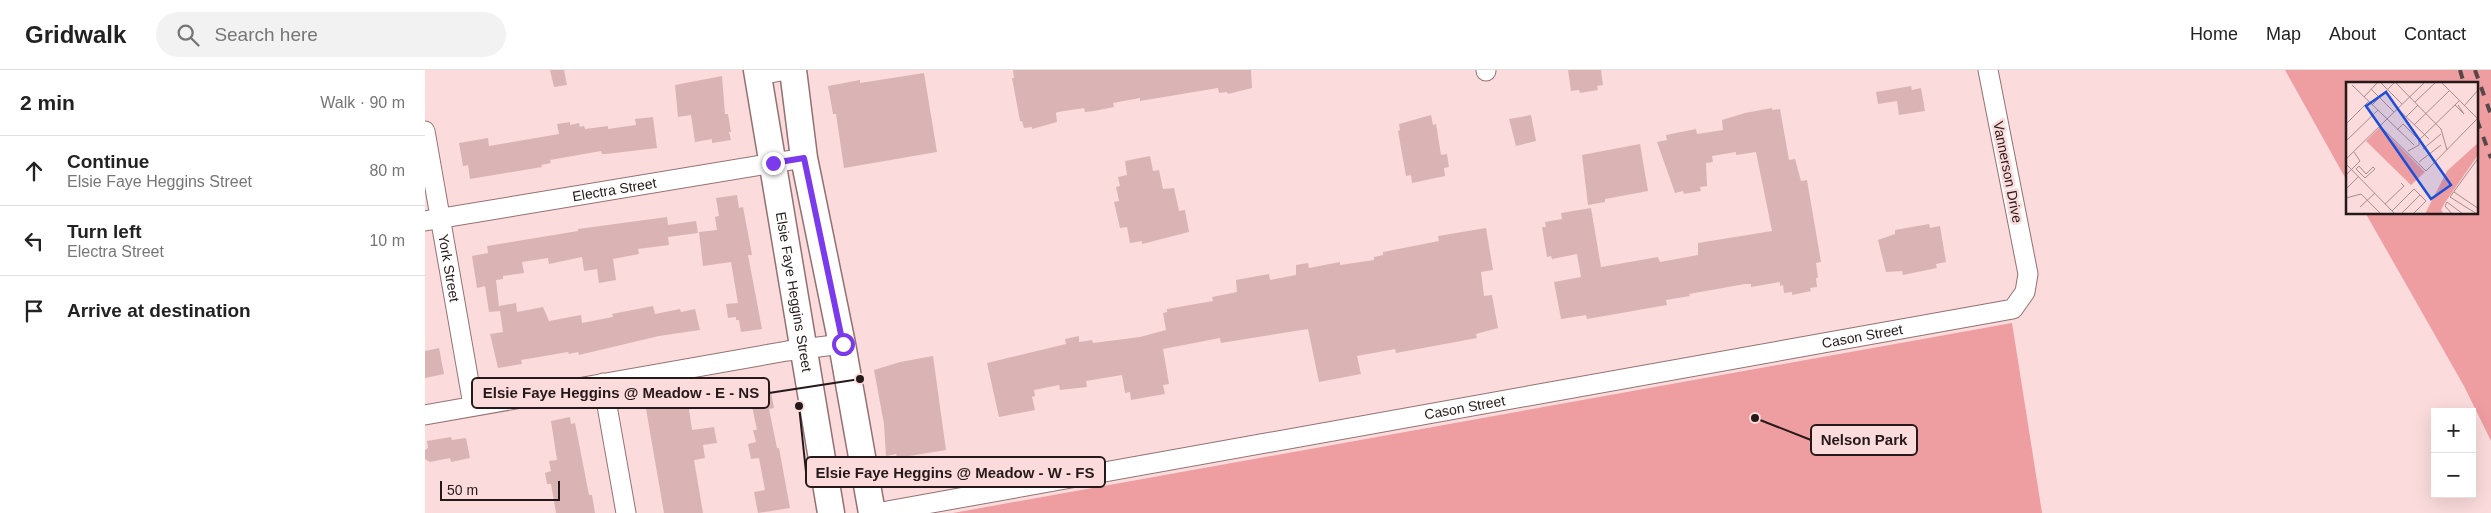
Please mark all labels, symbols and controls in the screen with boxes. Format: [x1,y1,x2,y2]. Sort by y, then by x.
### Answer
search box [156,12,506,57]
text: Gridwalk [25,21,126,48]
icon: search [174,21,202,49]
text: Search here [214,24,318,45]
text: Home [2190,24,2238,44]
text: Map [2266,24,2301,44]
text: About [2329,24,2376,44]
text: Contact [2404,24,2466,44]
inset map [2346,82,2479,215]
text: 2 min [20,91,75,114]
text: Walk · 90 m [320,94,405,111]
street label: Vannerson Drive [1990,120,2026,224]
text: Continue [67,151,149,172]
route end [762,152,785,175]
icon: ahead [20,157,48,185]
text: 80 m [369,162,405,179]
text: Elsie Faye Heggins Street [67,173,252,190]
street label: Electra Street [571,175,658,204]
street label: Elsie Faye Heggins Street [773,211,815,373]
text: Turn left [67,221,142,242]
icon: left [20,227,48,255]
text: 10 m [369,232,405,249]
street label: York Street [435,233,463,303]
text: Electra Street [67,243,164,260]
icon: arrive [20,297,48,325]
text: Arrive at destination [67,300,251,321]
street label: Cason Street [1821,321,1904,351]
route start [832,333,855,356]
callout: Elsie Faye Heggins @ Meadow - E - NS [472,378,769,408]
text: Elsie Faye Heggins @ Meadow - E - NS [483,384,759,401]
street label: Cason Street [1423,392,1506,422]
map controls [2431,408,2476,498]
button: + [2431,408,2476,453]
callout: Nelson Park [1811,425,1917,455]
text: Nelson Park [1821,431,1908,448]
button: − [2431,453,2476,498]
callout: Elsie Faye Heggins @ Meadow - W - FS [806,457,1105,487]
text: Elsie Faye Heggins @ Meadow - W - FS [816,464,1094,481]
scale bar [440,478,560,501]
text: 50 m [447,482,478,498]

